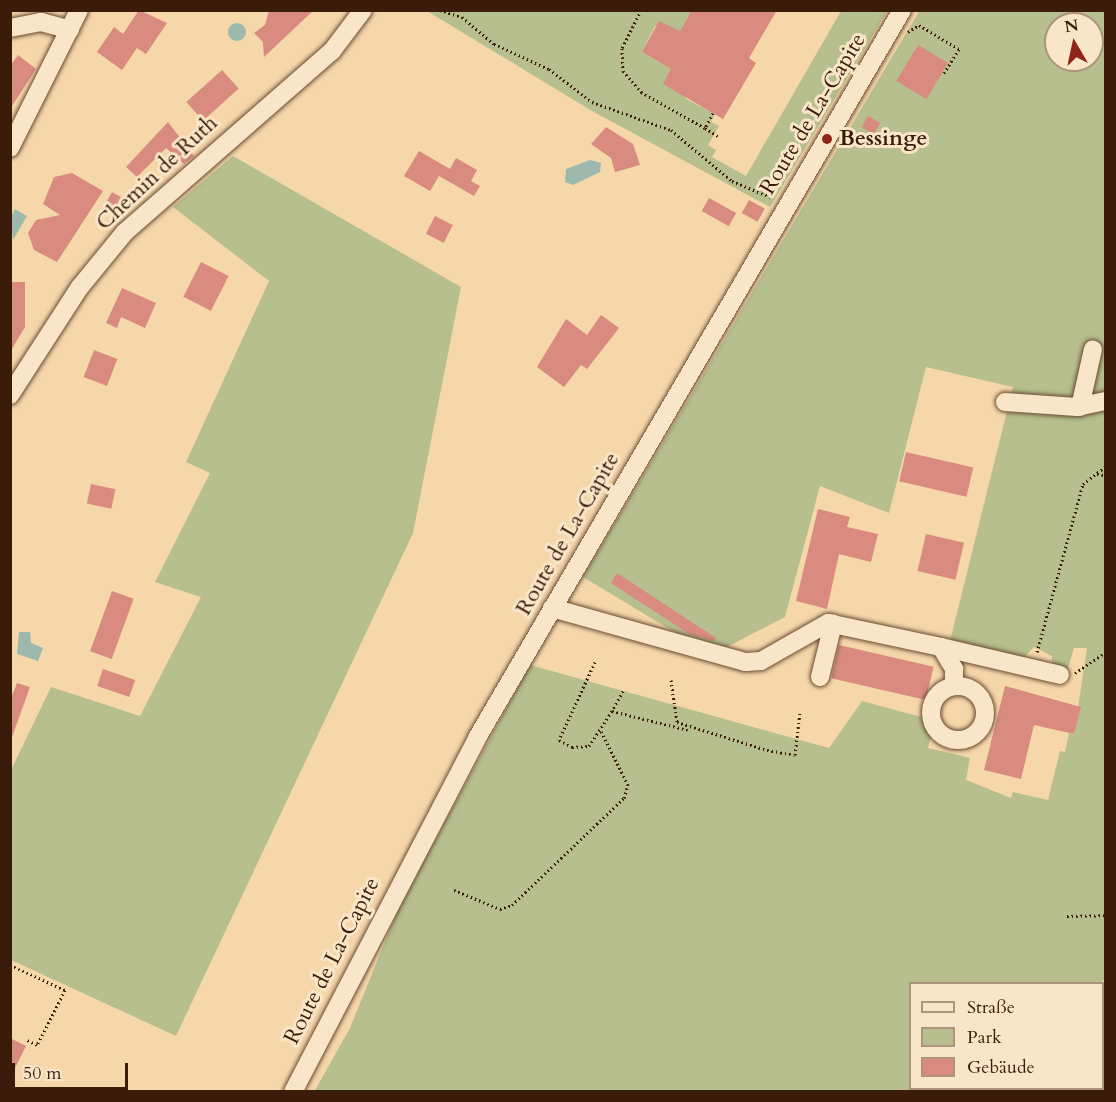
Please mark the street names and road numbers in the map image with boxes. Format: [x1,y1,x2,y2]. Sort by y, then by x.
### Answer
street label: Route de La-Capite [754,29,872,199]
street label: Chemin de Ruth [91,110,223,236]
street label: Route de La-Capite [511,448,625,620]
street label: Route de La-Capite [279,873,385,1049]

